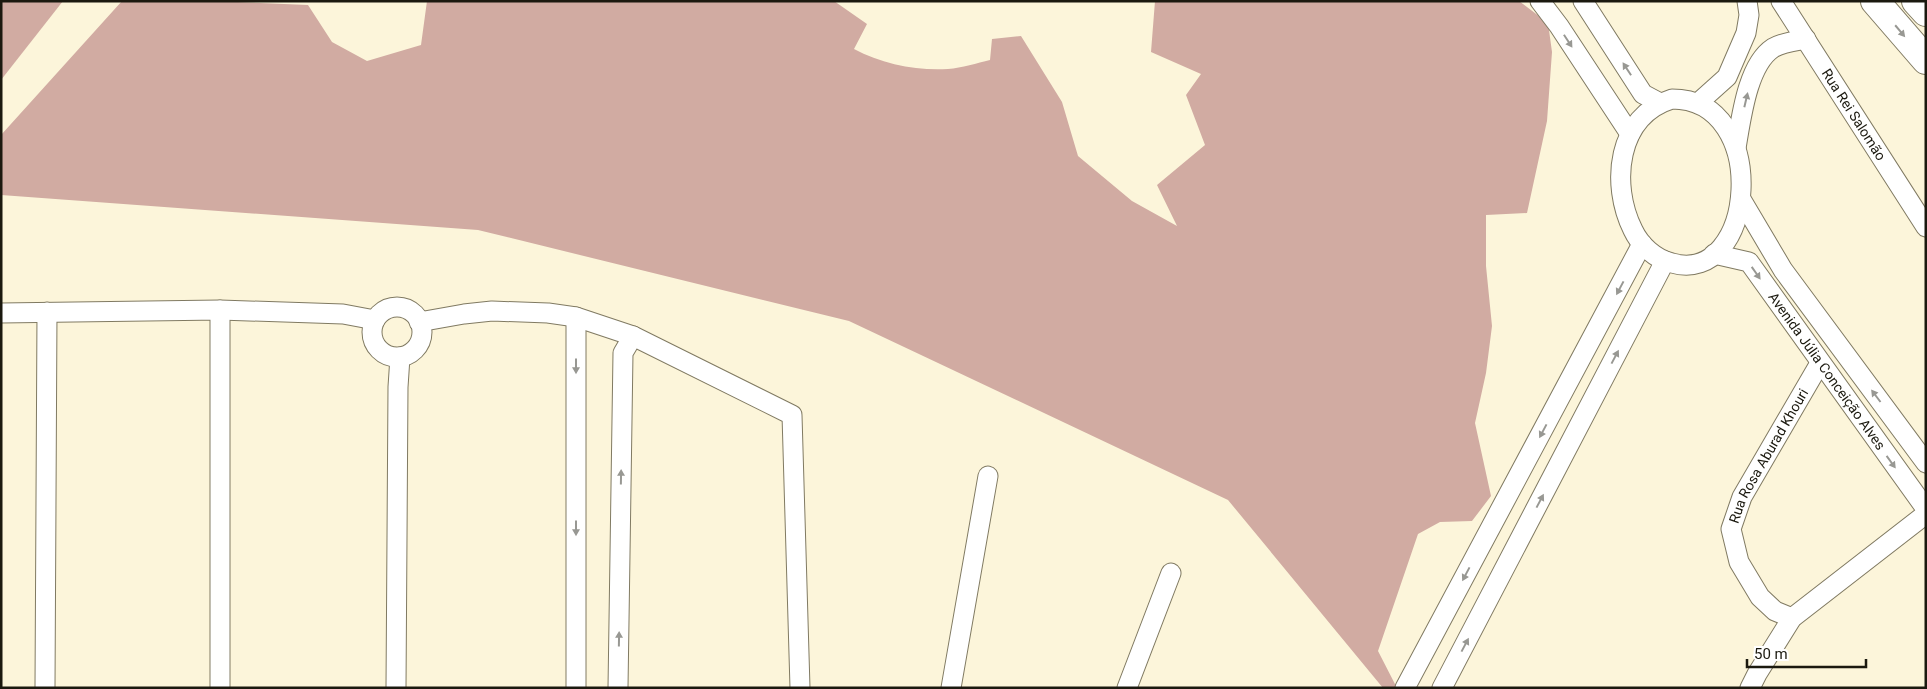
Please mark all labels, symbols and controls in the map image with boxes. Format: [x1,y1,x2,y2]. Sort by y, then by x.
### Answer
one-way arrow [1895,24,1906,37]
one-way arrow [1564,34,1573,47]
one-way arrow [1622,63,1632,76]
street label: Rua Rei Salomão [1819,66,1889,163]
one-way arrow [1742,93,1750,108]
one-way arrow [1751,266,1761,279]
one-way arrow [1616,280,1624,295]
street label: Avenida Júlia Conceição Alves [1765,289,1889,453]
one-way arrow [1611,349,1619,364]
one-way arrow [572,358,580,374]
street label: Rua Rosa Aburad Khouri [1726,386,1811,525]
one-way arrow [1871,389,1881,403]
one-way arrow [1539,424,1547,438]
one-way arrow [1886,455,1897,468]
one-way arrow [618,468,626,484]
one-way arrow [1536,493,1544,508]
one-way arrow [572,520,580,536]
one-way arrow [1462,567,1470,581]
one-way arrow [615,631,623,647]
scale bar [1747,636,1866,668]
one-way arrow [1461,637,1469,652]
text: 50 m [1754,645,1788,663]

